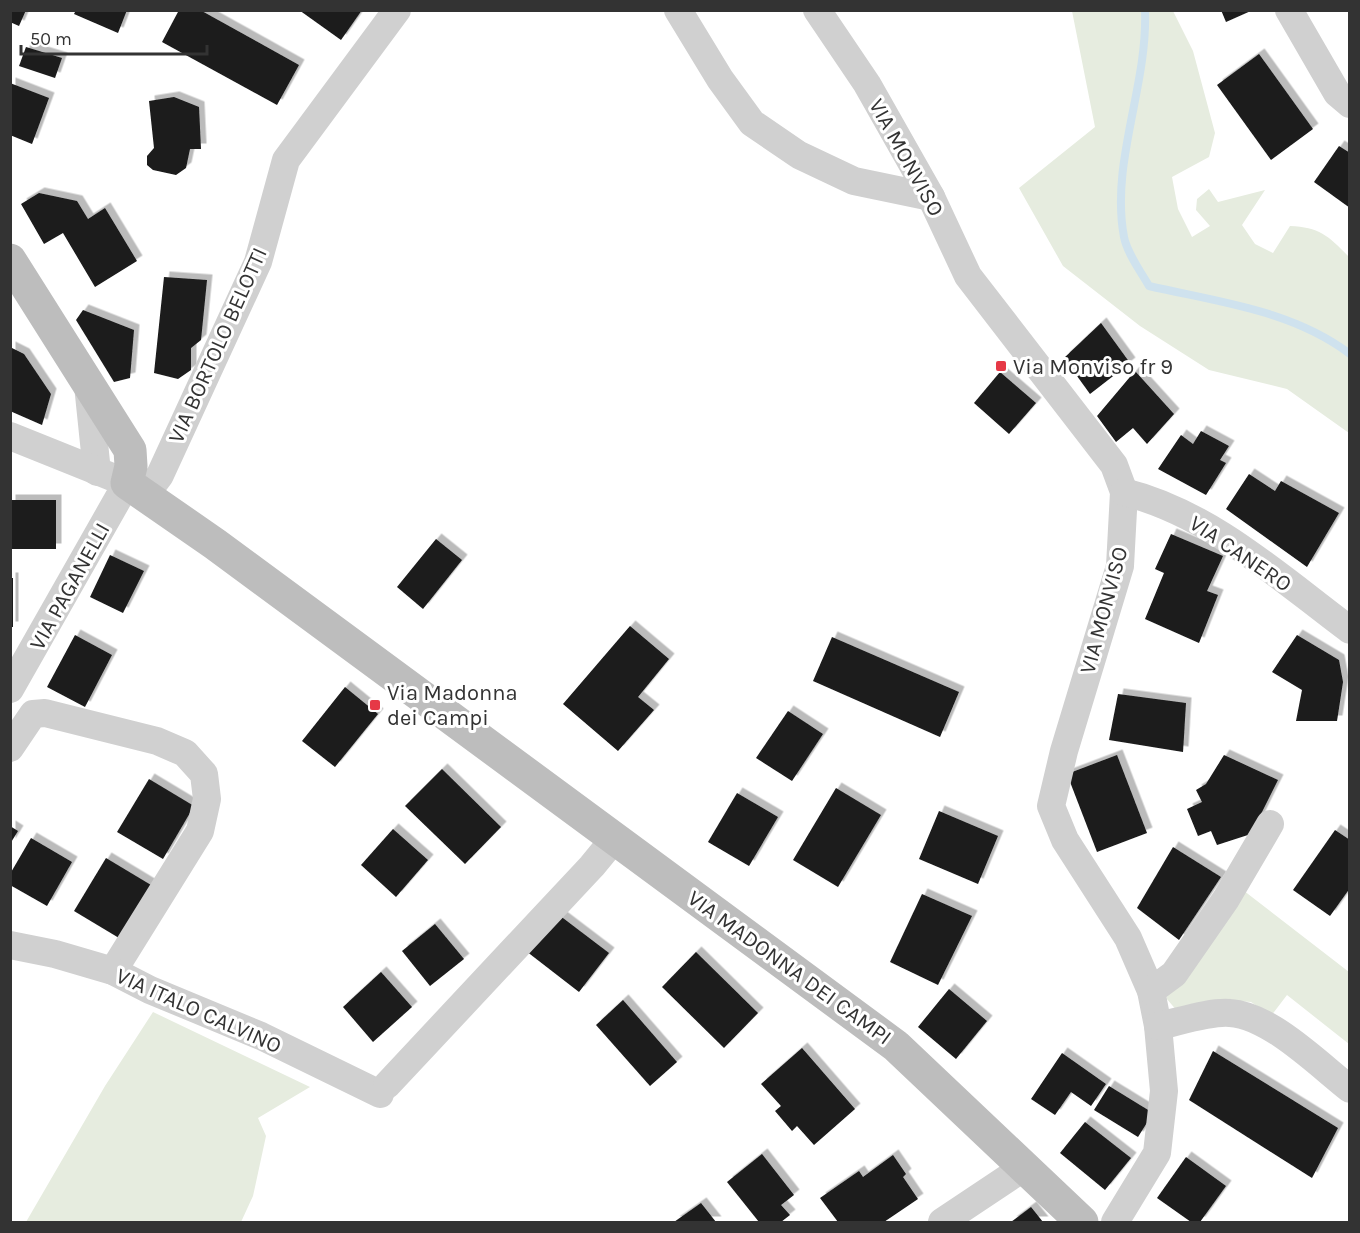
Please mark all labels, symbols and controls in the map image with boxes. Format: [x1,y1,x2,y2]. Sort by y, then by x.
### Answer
scale bar [21,18,207,56]
text: 50 m [30,28,72,50]
street label: VIA MONVISO [863,94,949,221]
street label: VIA BORTOLO BELOTTI [163,244,273,447]
place label: Via Monviso fr 9 [1013,354,1173,380]
marker: Via Monviso fr 9 [994,359,1008,373]
street label: VIA CANERO [1184,510,1296,597]
street label: VIA PAGANELLI [24,518,115,655]
street label: VIA MONVISO [1075,544,1133,677]
place label: Via Madonna dei Campi [387,680,518,731]
marker: Via Madonna dei Campi [368,698,382,712]
street label: VIA MADONNA DEI CAMPI [682,885,896,1051]
street label: VIA ITALO CALVINO [112,963,285,1059]

